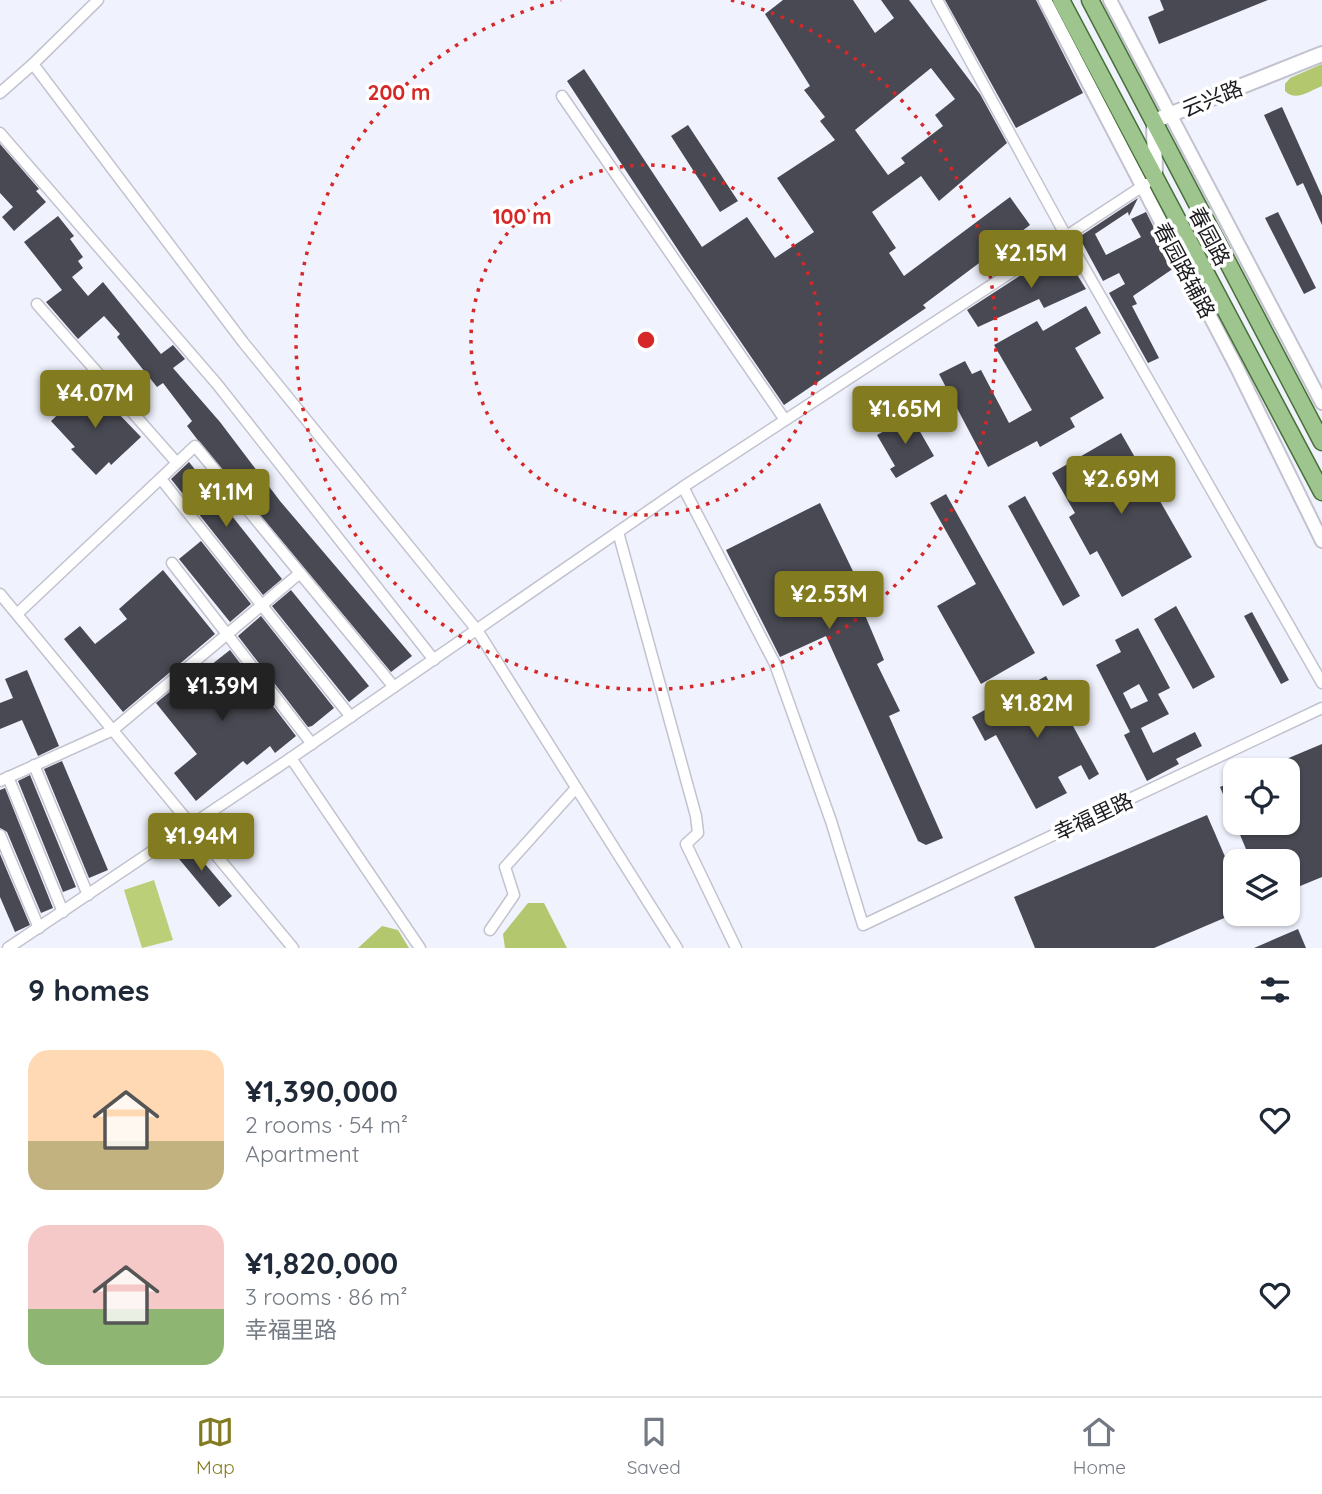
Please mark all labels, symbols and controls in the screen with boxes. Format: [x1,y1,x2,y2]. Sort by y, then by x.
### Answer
street label: 云兴路 [1178,74,1246,122]
text: 200 m [368,79,430,105]
street label: 春园路 [1184,202,1236,270]
text: 100 m [492,203,552,229]
street label: 春园路辅路 [1149,218,1221,322]
pin: ¥2.15M [974,230,1088,290]
text: ¥2.15M [995,238,1067,267]
centre of rings [634,328,658,352]
pin: ¥4.07M [38,370,152,430]
text: ¥4.07M [56,378,134,407]
pin: ¥1.65M [848,386,962,446]
text: ¥1.65M [868,394,942,423]
pin: ¥2.69M [1064,456,1178,516]
text: ¥2.69M [1082,464,1160,493]
pin: ¥1.1M [177,470,275,529]
text: ¥1.1M [198,477,254,506]
pin: ¥2.53M [772,572,886,631]
text: ¥2.53M [791,579,867,608]
pin: ¥1.39M [165,664,279,723]
text: ¥1.39M [186,671,258,700]
pin: ¥1.82M [980,680,1094,740]
text: ¥1.82M [1001,688,1073,717]
map controls [1223,758,1300,926]
button: locate [1223,758,1300,835]
street label: 幸福里路 [1049,786,1137,846]
pin: ¥1.94M [144,814,258,873]
text: ¥1.94M [164,821,238,850]
button: layers [1223,849,1300,926]
text: 9 homes [28,971,150,1009]
icon: filters [1256,971,1294,1009]
text: ¥1,390,000 [245,1072,398,1110]
icon: home [84,1078,168,1162]
icon: heart [1256,1101,1294,1139]
text: 2 rooms · 54 m² [245,1110,408,1139]
text: Apartment [245,1139,359,1168]
text: ¥1,820,000 [245,1244,398,1282]
icon: home [84,1253,168,1337]
icon: heart [1256,1276,1294,1314]
text: 3 rooms · 86 m² [245,1282,408,1311]
text: 幸福里路 [245,1315,337,1344]
tab: Map [196,1413,235,1479]
tab: Saved [627,1413,681,1479]
tab: Home [1073,1413,1126,1479]

